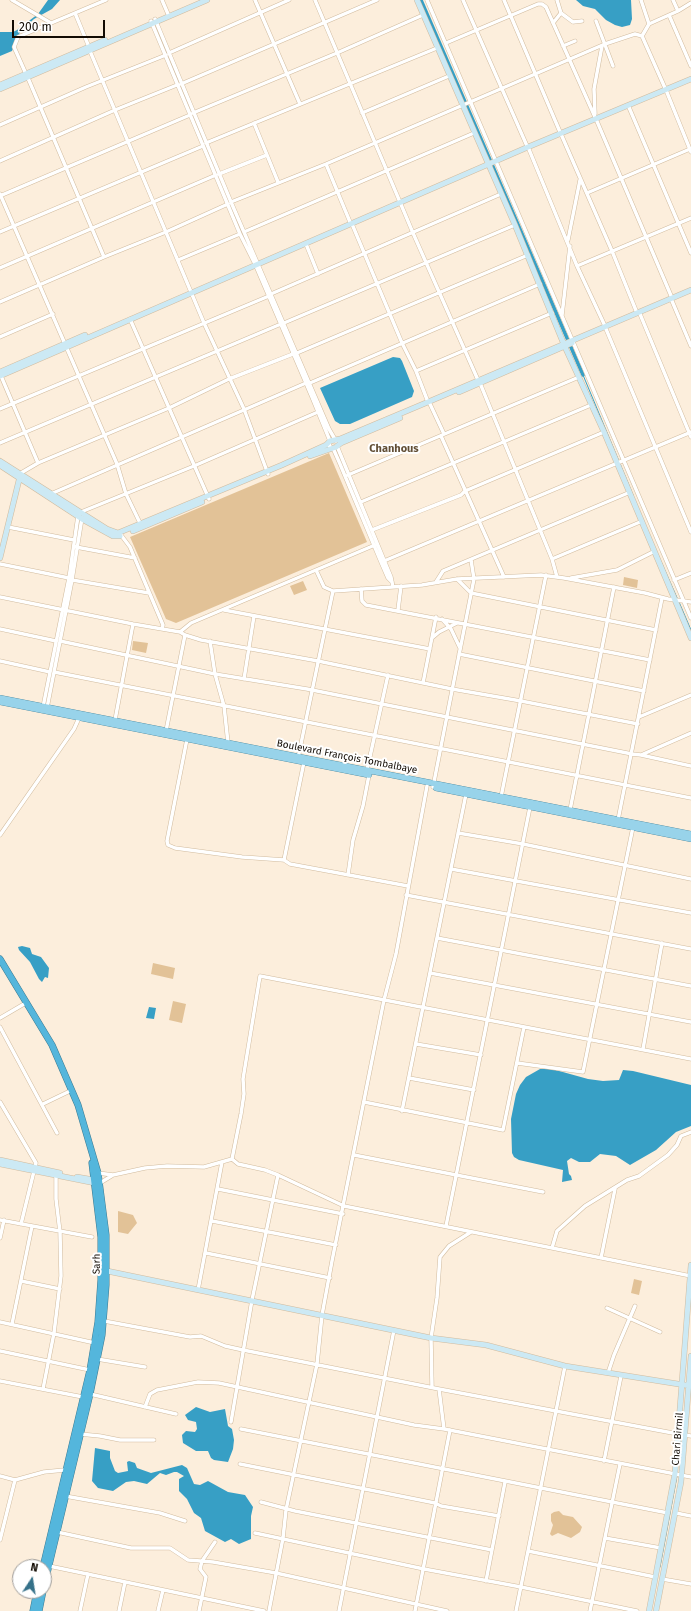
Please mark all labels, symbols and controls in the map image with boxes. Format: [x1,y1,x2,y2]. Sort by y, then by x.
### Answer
scale bar [14,12,107,38]
text: 200 m [19,20,52,34]
district label: Chanhous [369,442,419,456]
street label: Boulevard François Tombalbaye [276,737,418,777]
street label: Sarh [91,1254,103,1274]
street label: Chari Birmil [670,1412,686,1466]
north arrow [12,1559,52,1599]
text: N [29,1561,39,1575]

